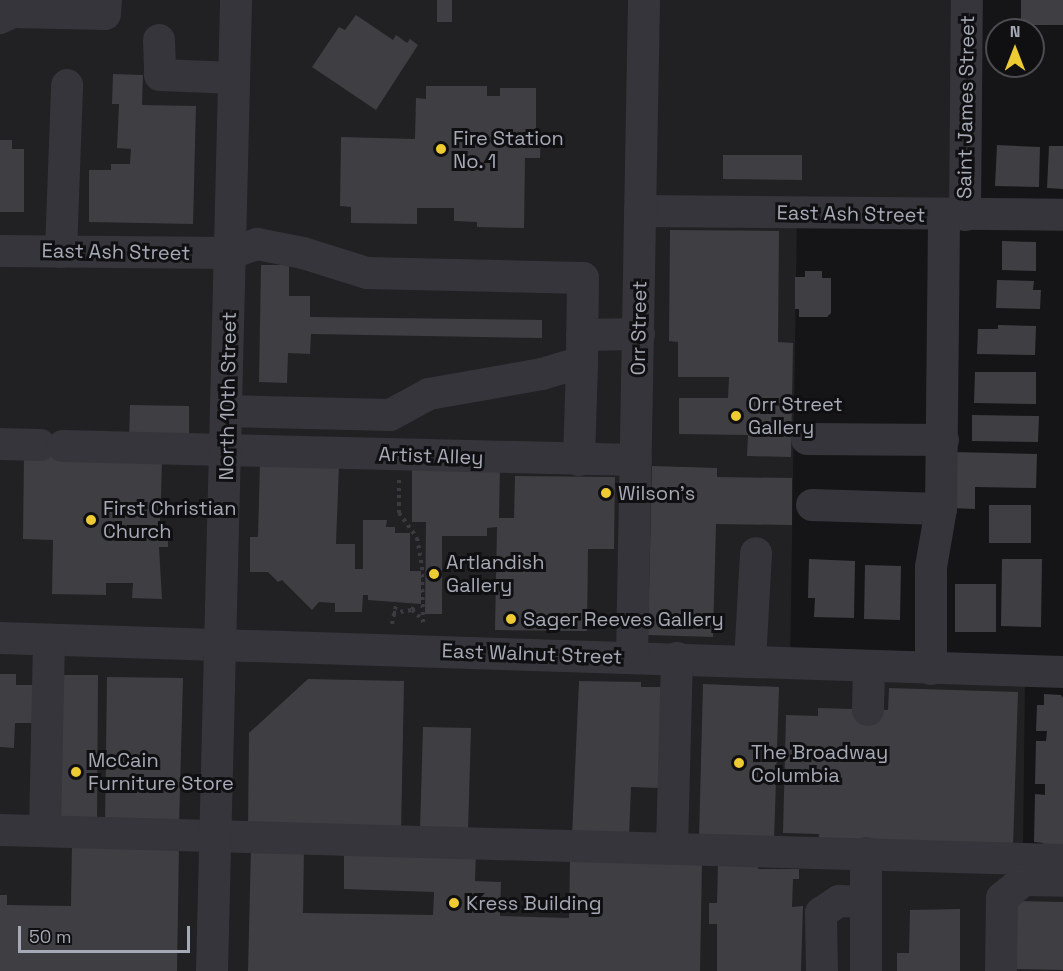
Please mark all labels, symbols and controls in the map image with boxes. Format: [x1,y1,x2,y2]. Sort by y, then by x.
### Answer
street label: Saint James Street [952,15,980,199]
north arrow [985,18,1045,78]
text: N [1010,21,1020,42]
place label: Fire Station No. 1 [453,126,564,173]
marker: Fire Station No. 1 [434,142,448,156]
street label: East Ash Street [776,201,926,227]
street label: East Ash Street [41,239,191,265]
street label: Orr Street [626,280,652,376]
street label: North 10th Street [215,311,241,481]
place label: Orr Street Gallery [748,392,843,439]
marker: Orr Street Gallery [729,409,743,423]
street label: Artist Alley [378,442,484,470]
place label: Wilson's [618,481,695,505]
marker: Wilson's [599,486,613,500]
place label: First Christian Church [103,496,236,543]
marker: First Christian Church [84,513,98,527]
place label: Artlandish Gallery [446,550,545,597]
marker: Artlandish Gallery [427,567,441,581]
place label: Sager Reeves Gallery [523,607,724,631]
marker: Sager Reeves Gallery [504,612,518,626]
street label: East Walnut Street [441,639,623,669]
place label: The Broadway Columbia [751,740,888,787]
place label: McCain Furniture Store [88,748,234,795]
marker: The Broadway Columbia [732,756,746,770]
marker: McCain Furniture Store [69,765,83,779]
place label: Kress Building [466,891,602,915]
marker: Kress Building [447,896,461,910]
scale bar [21,914,194,952]
text: 50 m [29,925,71,948]

